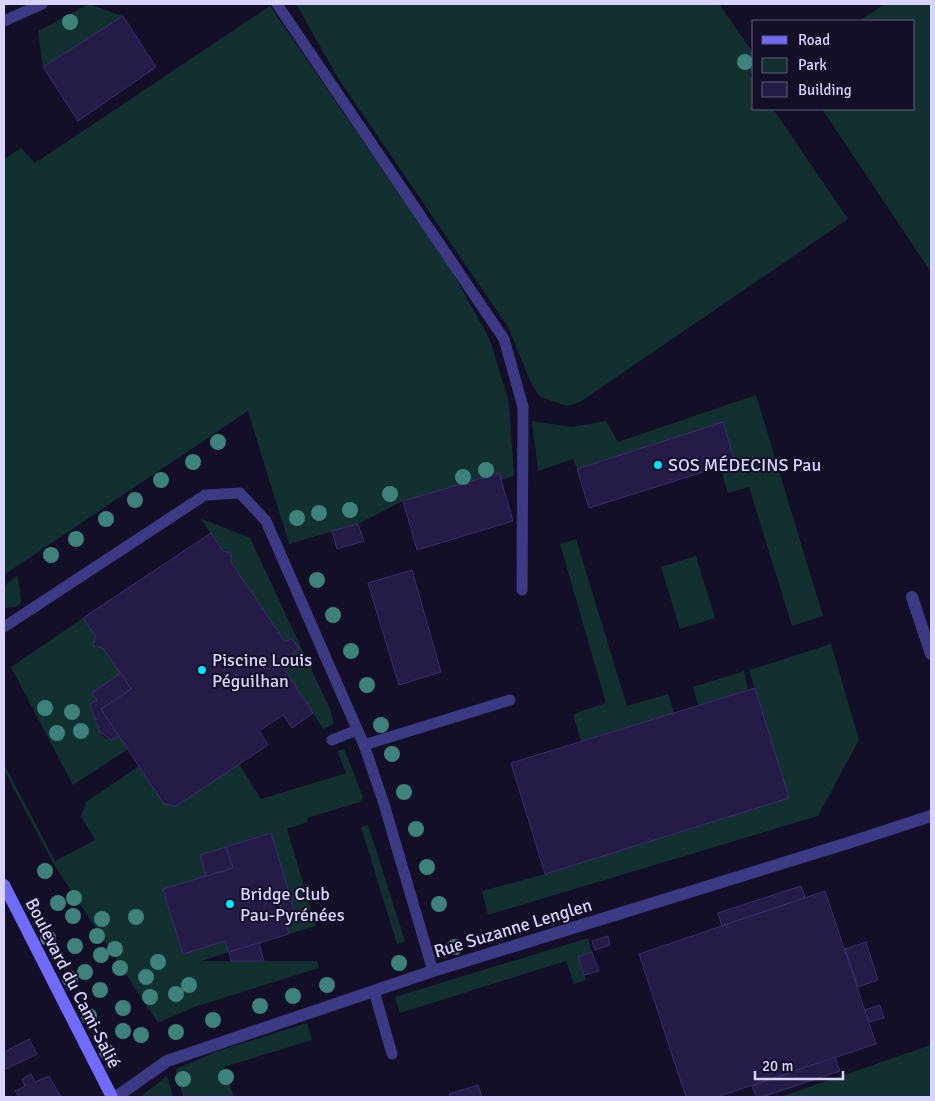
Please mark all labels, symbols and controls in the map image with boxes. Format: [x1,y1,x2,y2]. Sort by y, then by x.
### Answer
legend [752,20,915,110]
text: Road [798,31,830,49]
text: Park [798,56,827,74]
text: Building [798,81,852,99]
place label: SOS MÉDECINS Pau [668,454,821,476]
marker: SOS MÉDECINS Pau [652,459,664,471]
place label: Piscine Louis Péguilhan [212,649,312,692]
marker: Piscine Louis Péguilhan [196,664,208,676]
place label: Bridge Club Pau-Pyrénées [240,883,345,926]
street label: Boulevard du Cami-Salié [20,894,126,1072]
street label: Rue Suzanne Lenglen [431,894,595,962]
marker: Bridge Club Pau-Pyrénées [224,898,236,910]
scale bar [755,1048,842,1080]
text: 20 m [762,1057,793,1075]

